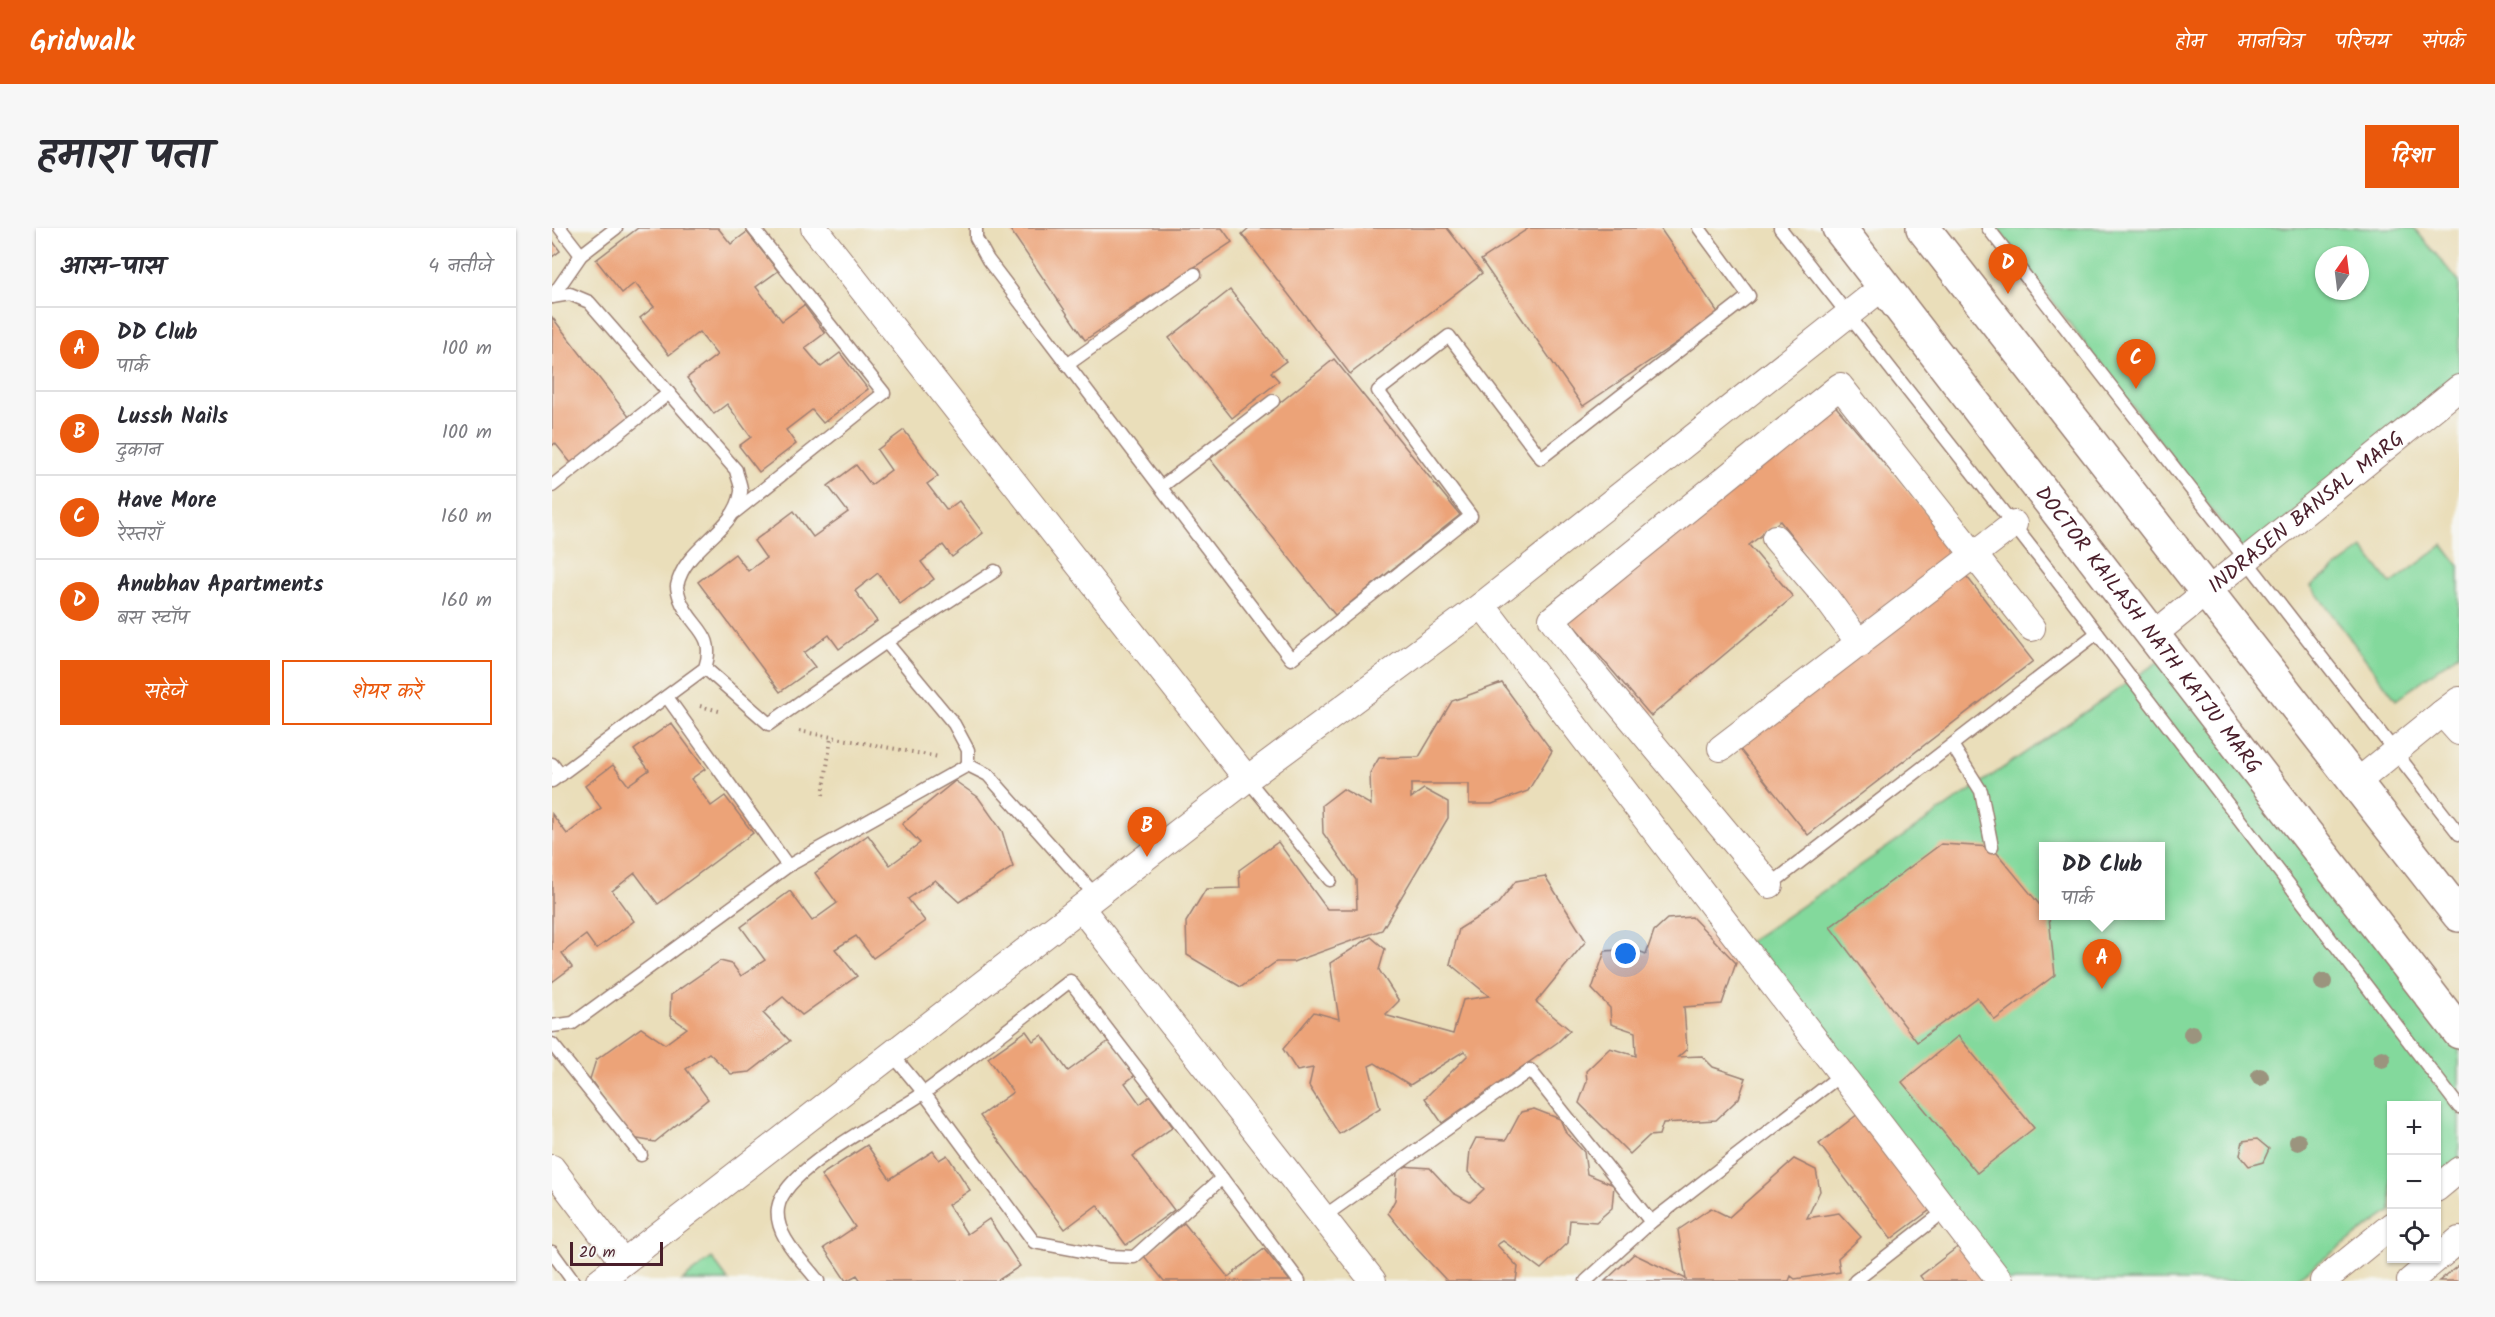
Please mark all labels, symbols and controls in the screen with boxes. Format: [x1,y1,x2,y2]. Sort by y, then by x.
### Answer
text: Gridwalk [30,20,135,65]
text: होम [2175,26,2204,59]
text: मानचित्र [2237,26,2303,59]
text: परिचय [2336,26,2389,59]
text: संपर्क [2422,26,2465,59]
text: हमारा पता [36,123,211,190]
button: दिशा [2365,125,2459,188]
pin: D [1988,244,2028,294]
text: आस-पास [60,246,164,288]
north arrow [2315,246,2369,300]
text: 4 नतीजे [428,251,492,283]
text: DD Club [117,316,197,351]
text: A [73,333,86,365]
text: 100 m [442,333,492,365]
pin: C [2116,340,2156,389]
text: पार्क [117,351,149,383]
text: Lussh Nails [117,400,228,435]
text: B [73,417,86,449]
text: 100 m [442,417,492,449]
street label: INDRASEN BANSAL MARG [2201,424,2412,603]
text: दुकान [117,435,161,467]
street label: DOCTOR KAILASH NATH KATJU MARG [2026,479,2269,781]
text: Have More [117,484,216,519]
text: C [73,501,86,533]
text: 160 m [441,501,492,533]
text: रेस्तराँ [117,519,161,551]
text: Anubhav Apartments [117,568,324,603]
text: D [73,585,86,617]
text: 160 m [441,585,492,617]
text: बस स्टॉप [117,603,188,635]
button: सहेजें [60,660,270,725]
button: शेयर करें [282,660,492,725]
pin: B [1128,808,1166,857]
popup [2039,842,2165,920]
text: DD Club [2062,848,2142,883]
text: पार्क [2062,883,2093,915]
your location [1611,939,1640,968]
pin: A [2082,940,2122,989]
map controls [2387,1101,2441,1263]
button: + [2387,1101,2441,1155]
button: − [2387,1155,2441,1209]
button: locate [2387,1209,2441,1263]
scale bar [570,1239,663,1266]
text: 20 m [579,1240,615,1265]

